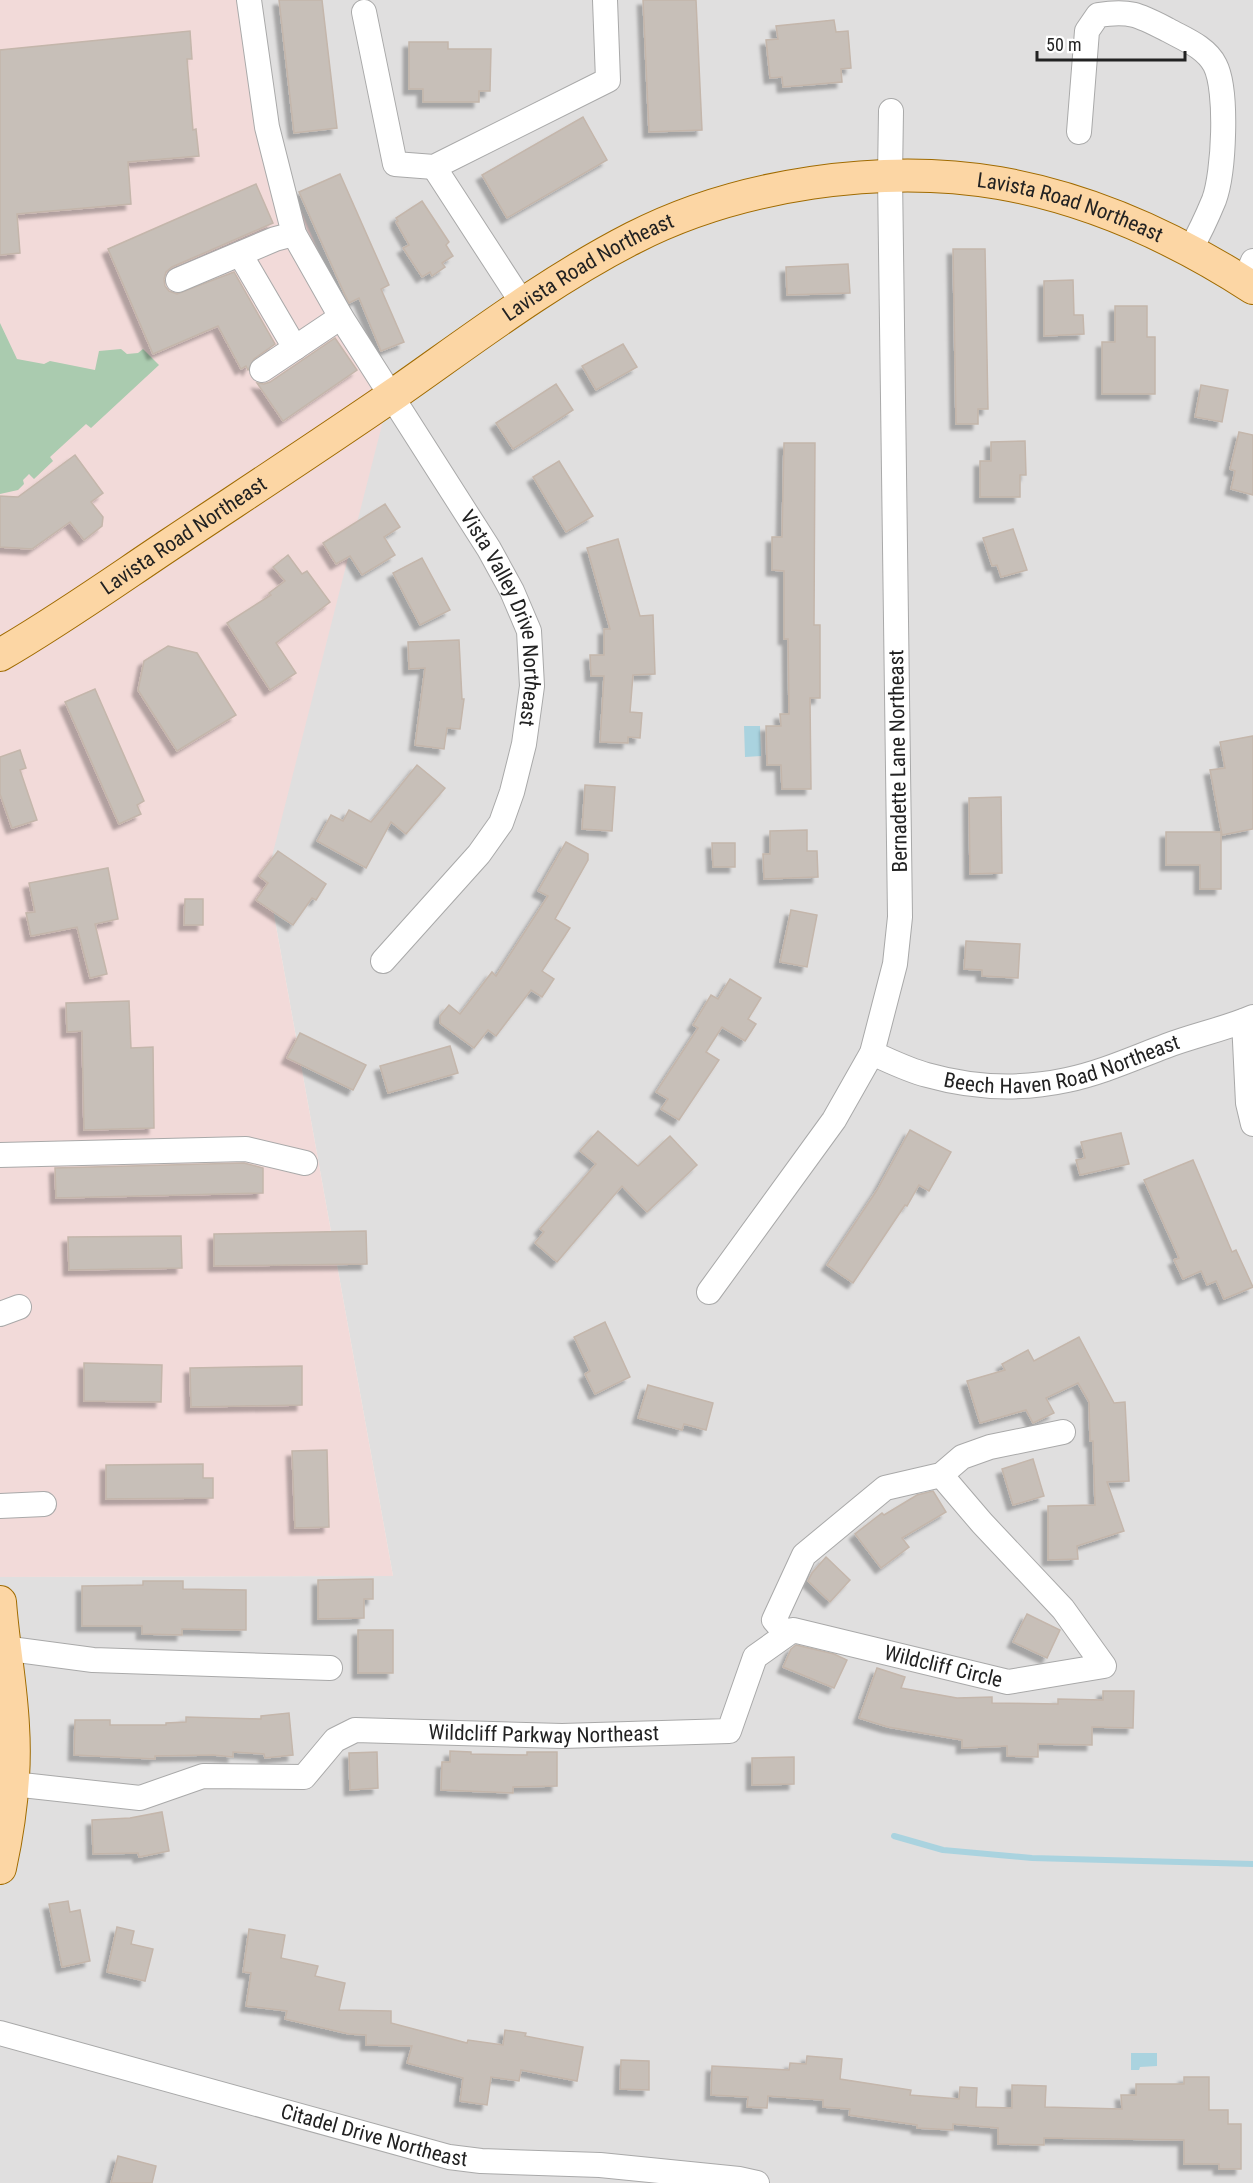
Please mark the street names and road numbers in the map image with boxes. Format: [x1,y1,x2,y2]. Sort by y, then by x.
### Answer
street label: Lavista Road Northeast [975,168,1167,247]
street label: Lavista Road Northeast [498,209,677,326]
street label: Lavista Road Northeast [96,472,271,600]
street label: Vista Valley Drive Northeast [455,506,545,728]
street label: Bernadette Lane Northeast [884,649,912,873]
street label: Beech Haven Road Northeast [942,1030,1183,1098]
street label: Wildcliff Circle [882,1640,1005,1692]
street label: Wildcliff Parkway Northeast [428,1720,659,1748]
street label: Citadel Drive Northeast [278,2099,469,2171]

